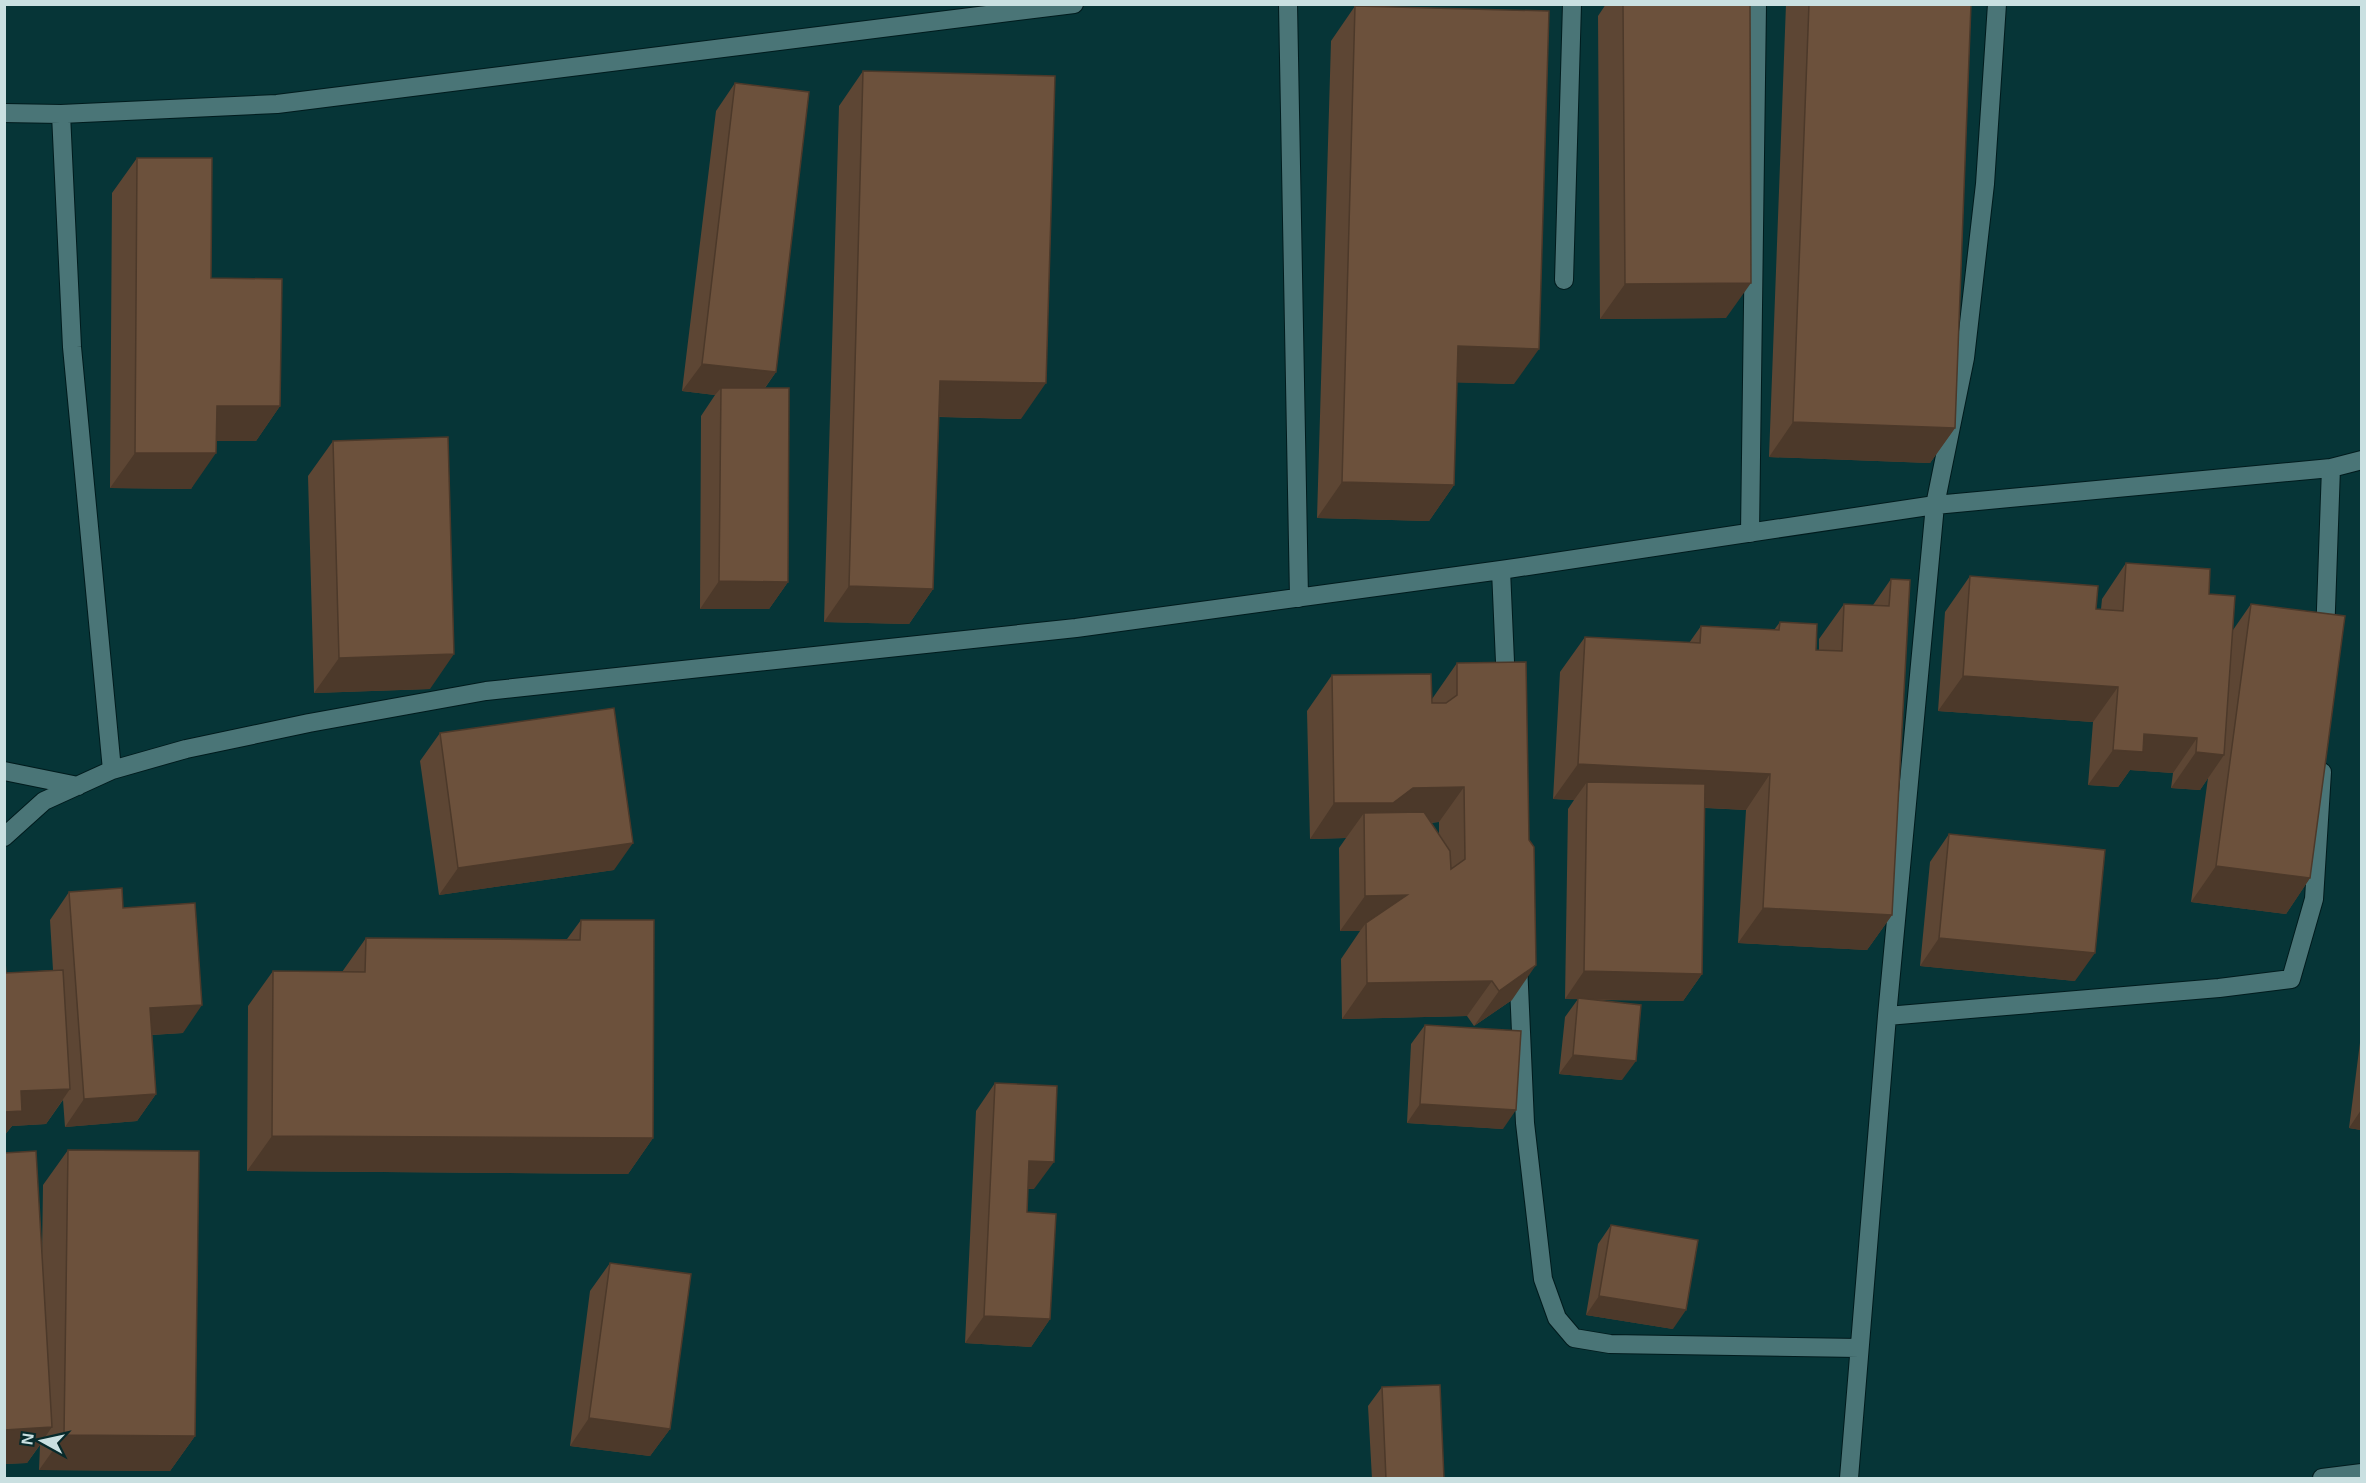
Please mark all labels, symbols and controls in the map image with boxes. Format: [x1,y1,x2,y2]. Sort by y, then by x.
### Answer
north arrow [12,1411,72,1471]
text: N [18,1432,37,1446]

